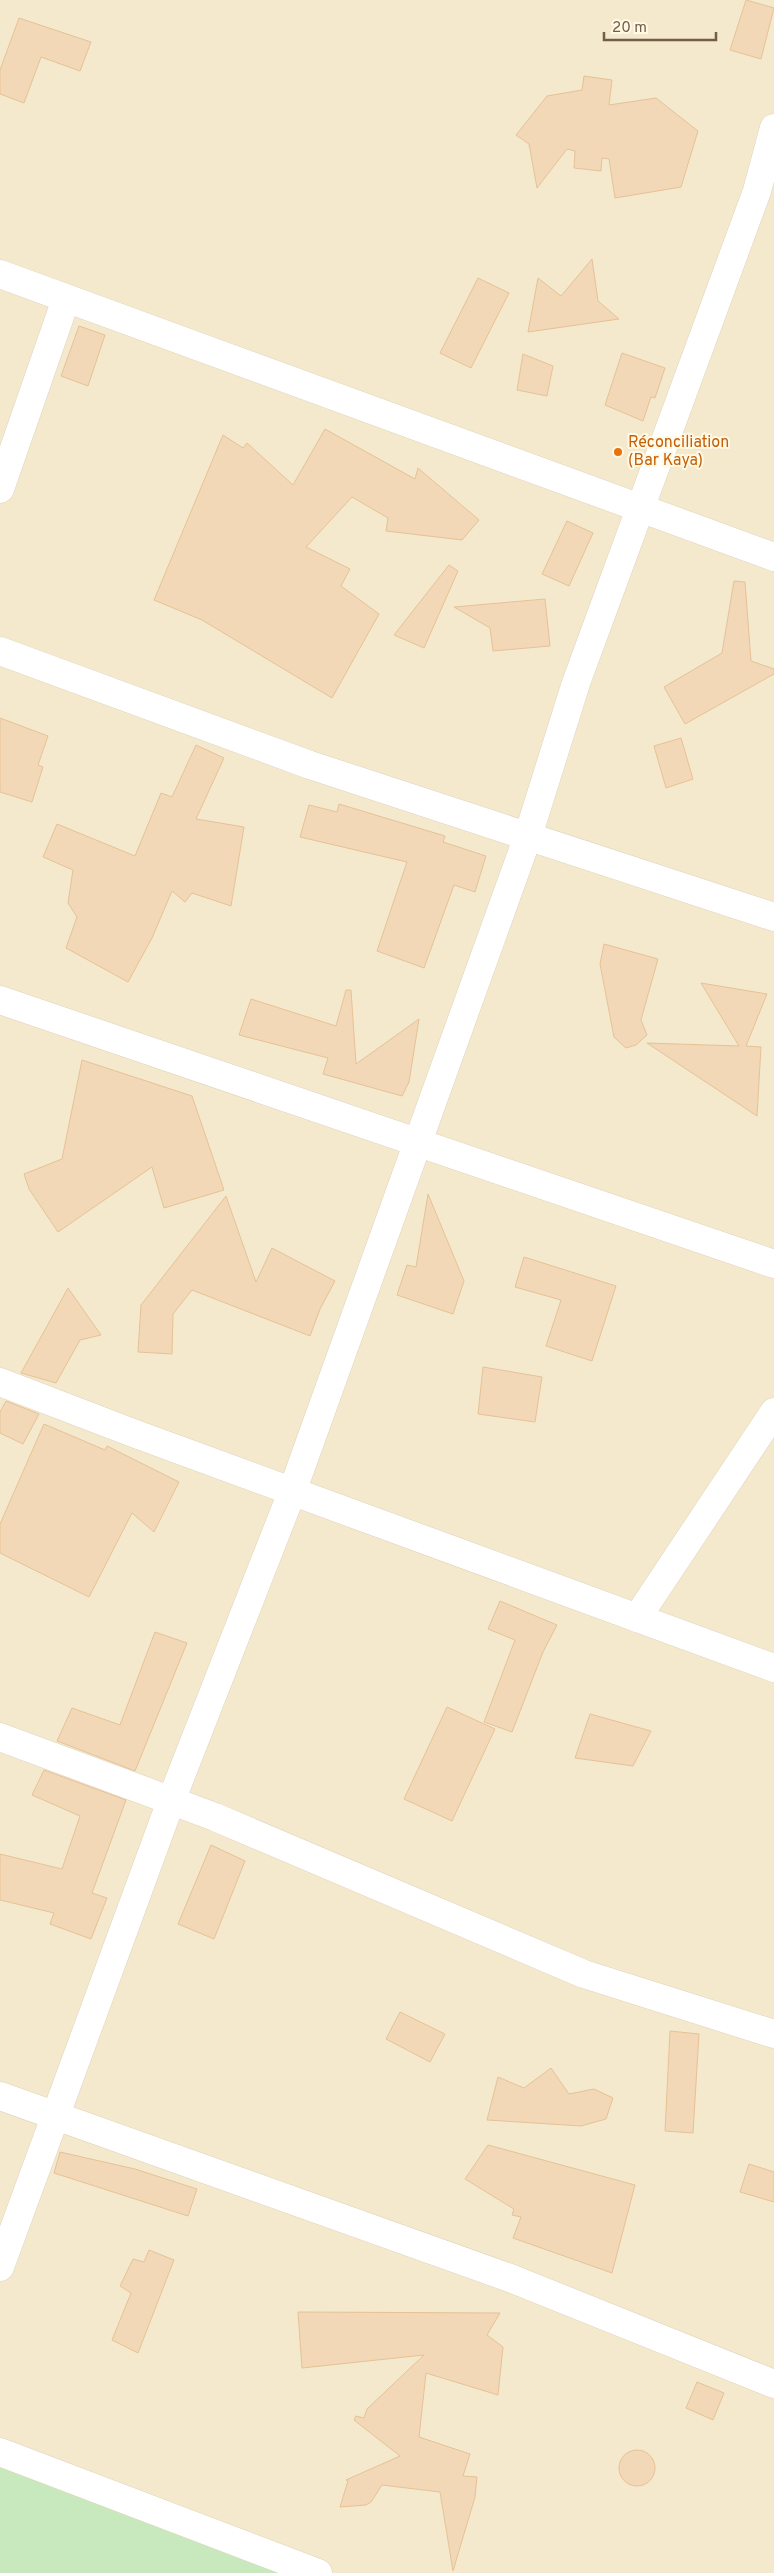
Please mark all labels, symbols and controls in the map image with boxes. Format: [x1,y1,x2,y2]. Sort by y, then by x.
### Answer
scale bar [604,10,716,42]
text: 20 m [612,19,647,38]
place label: Réconciliation (Bar Kaya) [628,433,729,471]
marker: Réconciliation (Bar Kaya) [612,446,624,458]

